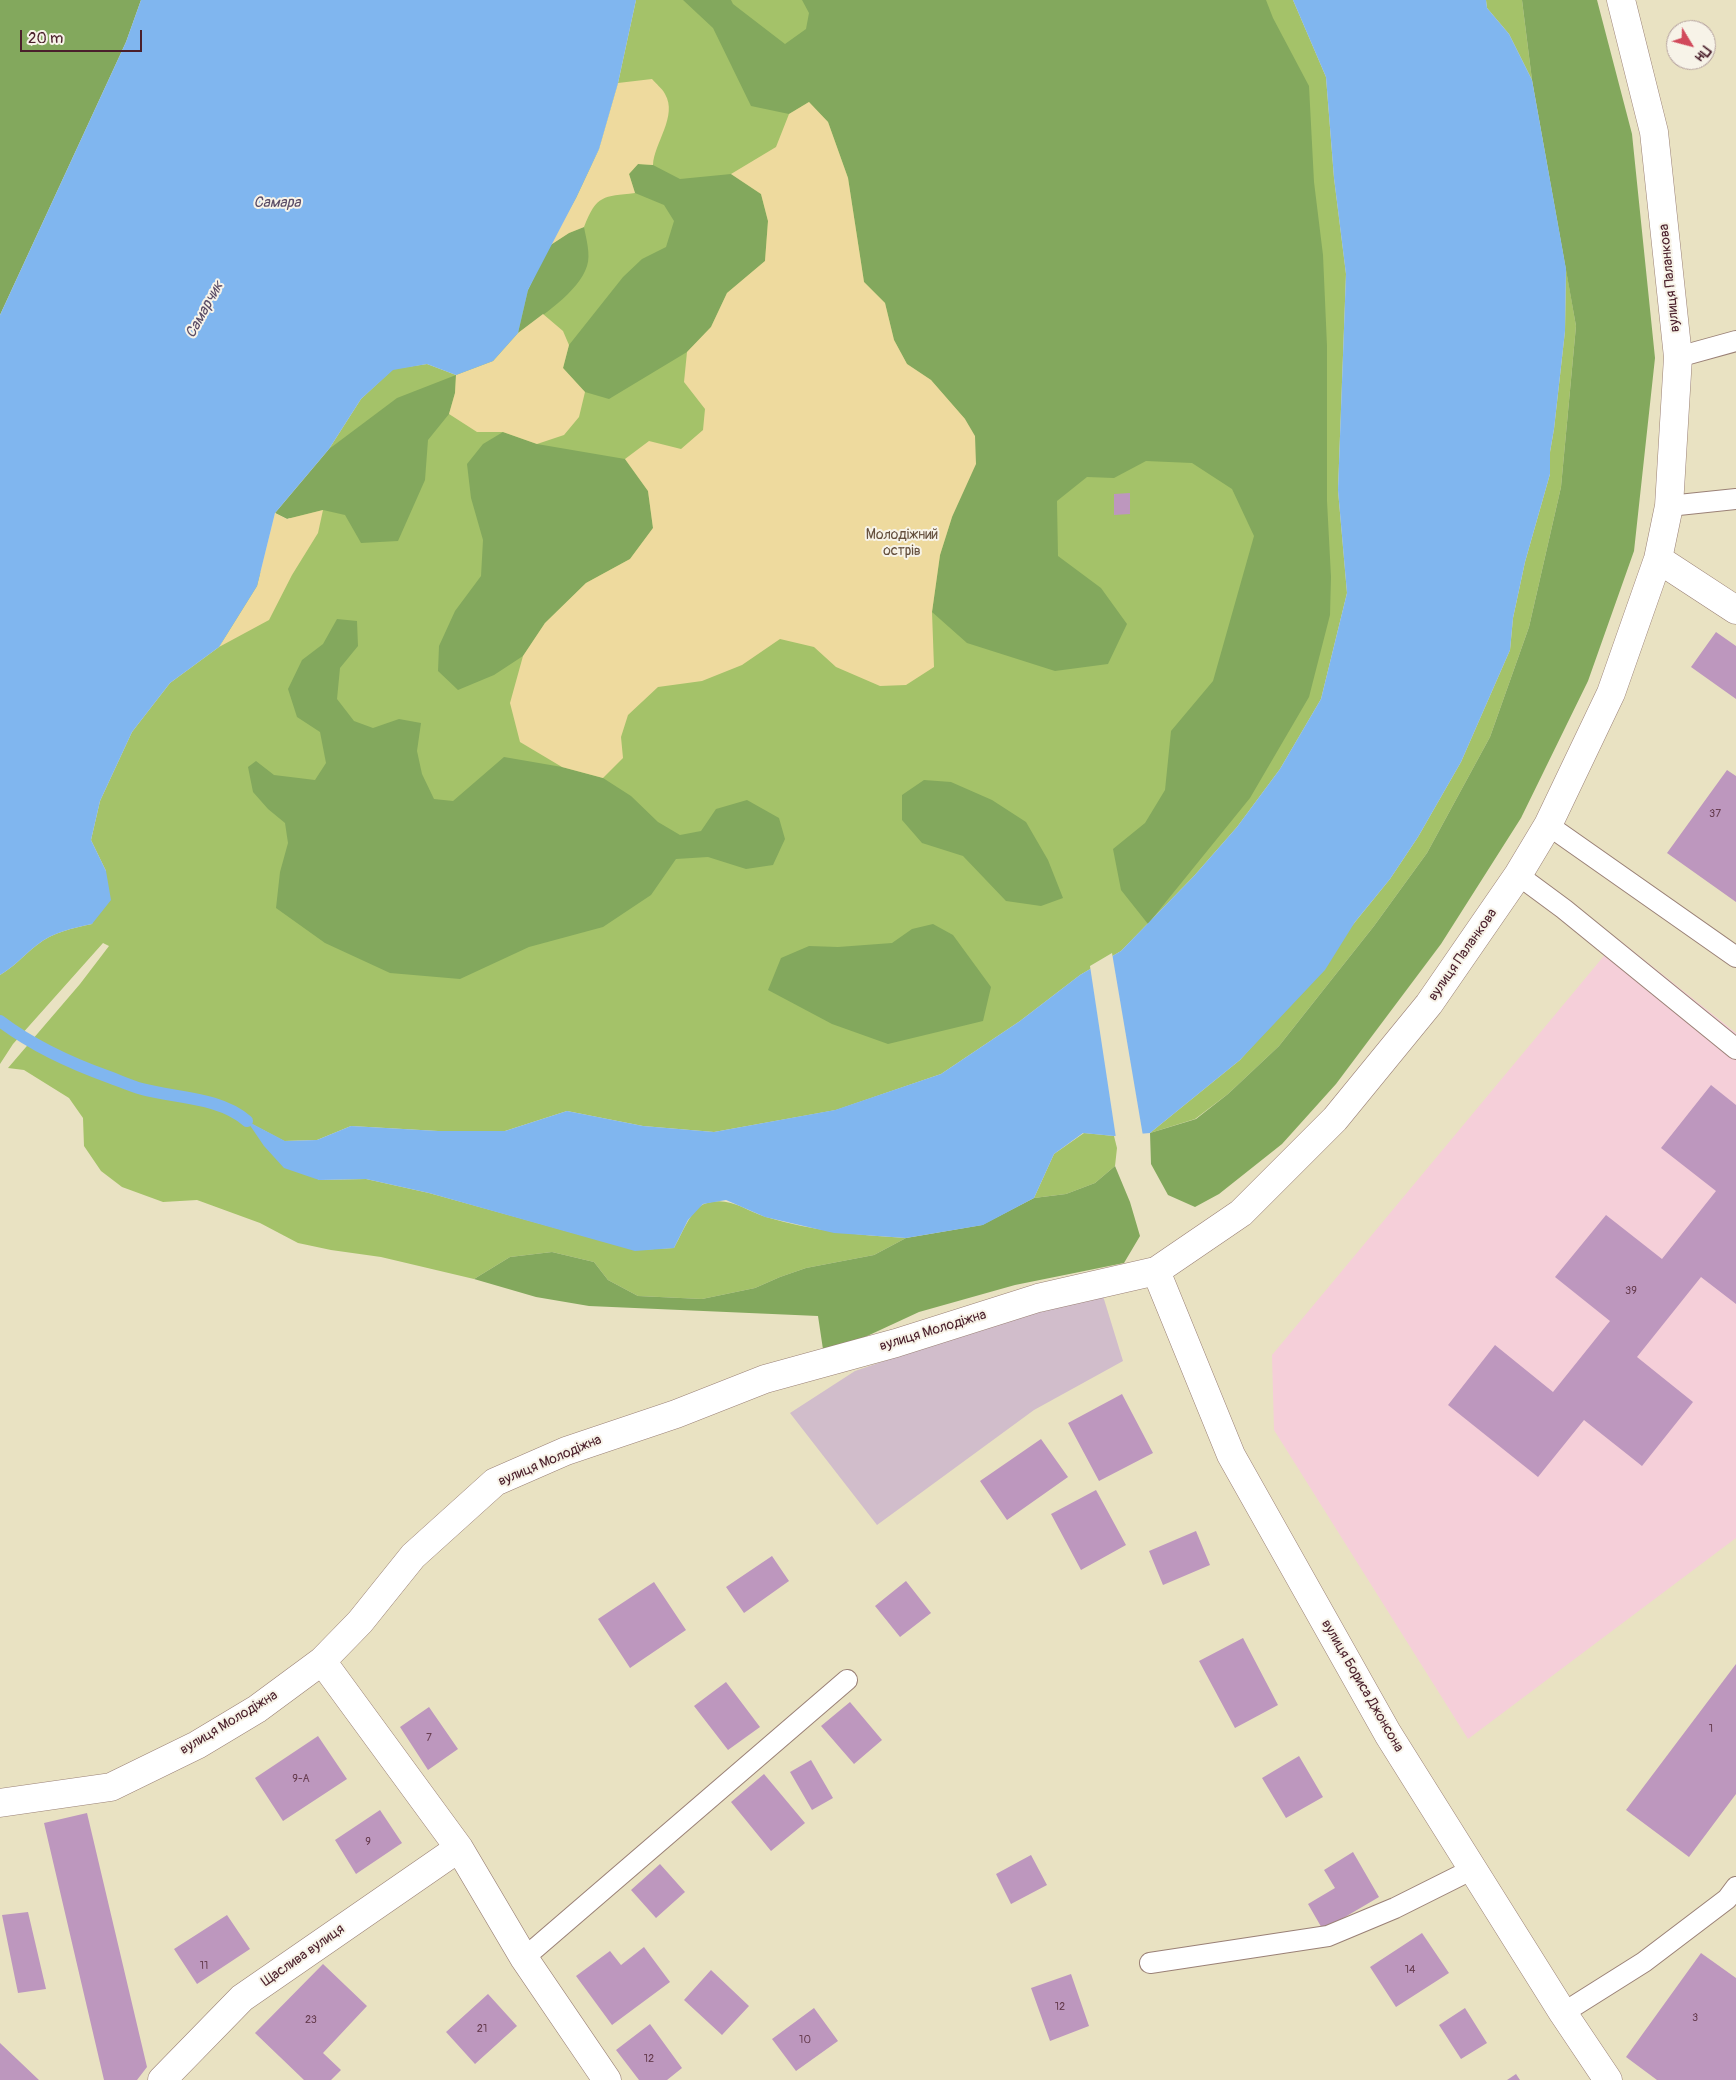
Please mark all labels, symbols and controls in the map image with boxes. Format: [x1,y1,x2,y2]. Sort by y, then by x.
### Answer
scale bar [22,20,145,52]
north arrow [1666,20,1716,70]
text: 20 m [28,29,63,48]
text: Пн [1691,42,1714,65]
water label: Самара [253,194,301,212]
street label: вулиця Паланкова [1656,223,1684,333]
water label: Самарчик [182,278,228,342]
park label: Молодіжний острів [866,527,938,560]
house number: 37 [1709,807,1721,821]
street label: вулиця Паланкова [1425,906,1501,1004]
house number: 39 [1625,1284,1637,1298]
street label: вулиця Молодіжна [878,1307,988,1355]
street label: вулиця Молодіжна [496,1432,604,1490]
street label: вулиця Бориса Джонсона [1317,1617,1407,1755]
street label: вулиця Молодіжна [177,1687,281,1759]
house number: 1 [1709,1722,1713,1736]
house number: 7 [426,1731,432,1745]
house number: 9-А [292,1772,310,1786]
house number: 9 [365,1835,371,1849]
street label: Щаслива вулиця [258,1921,348,1991]
house number: 11 [200,1959,208,1973]
house number: 14 [1405,1963,1415,1977]
house number: 12 [1055,2000,1065,2014]
house number: 3 [1692,2011,1698,2025]
house number: 23 [305,2013,317,2027]
house number: 21 [477,2022,487,2036]
house number: 10 [799,2033,811,2047]
house number: 12 [644,2052,654,2066]

